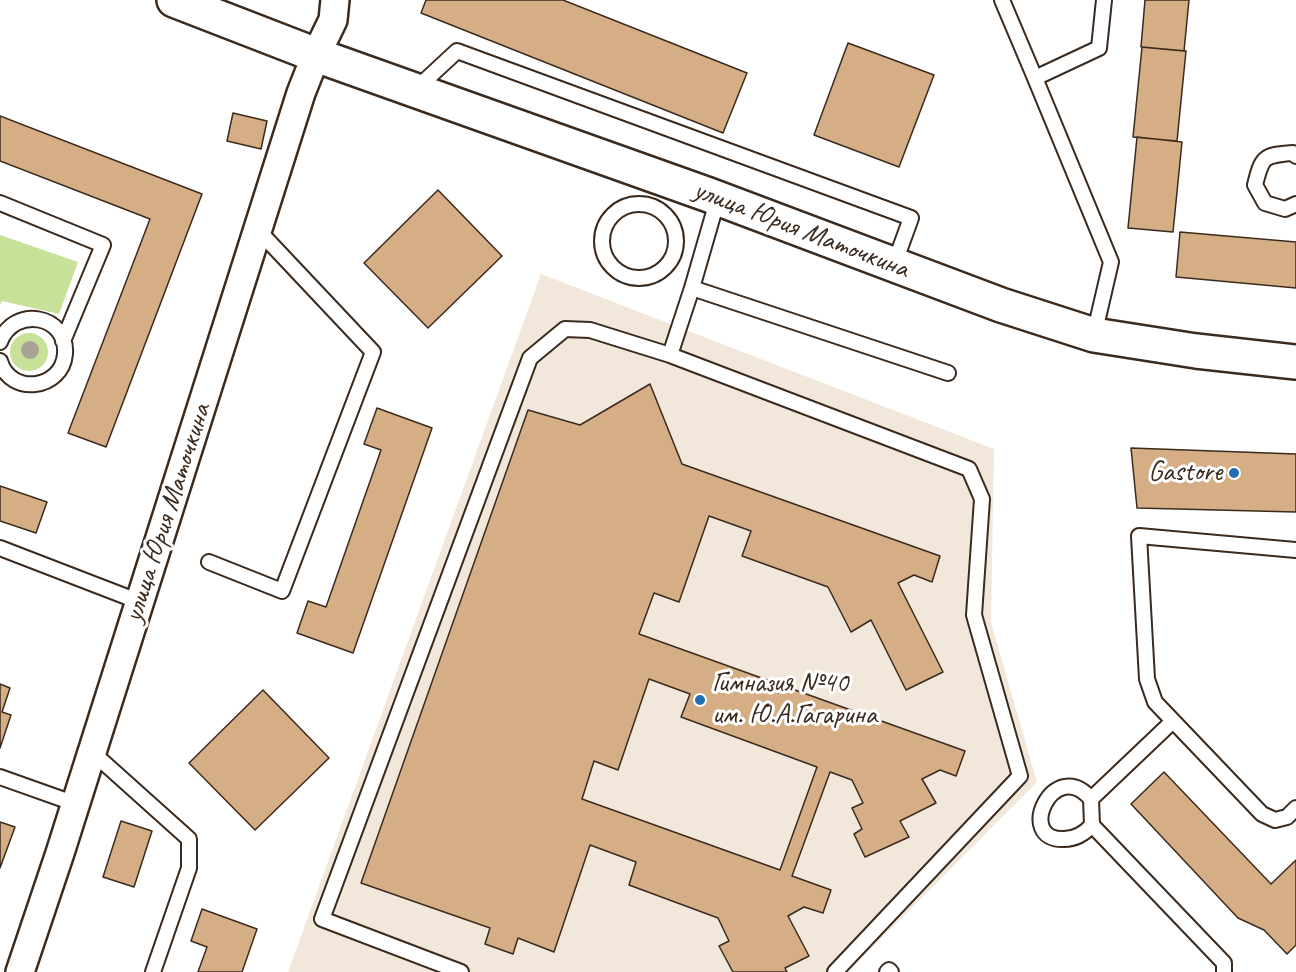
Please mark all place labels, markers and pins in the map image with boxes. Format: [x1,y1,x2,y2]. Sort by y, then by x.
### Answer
place label: Gastore [1148,456,1222,490]
marker: Gastore [1227,466,1241,480]
place label: Гимназия №40 им. Ю.А.Гагарина [712,667,877,733]
marker: Гимназия №40 им. Ю.А.Гагарина [693,693,707,707]

